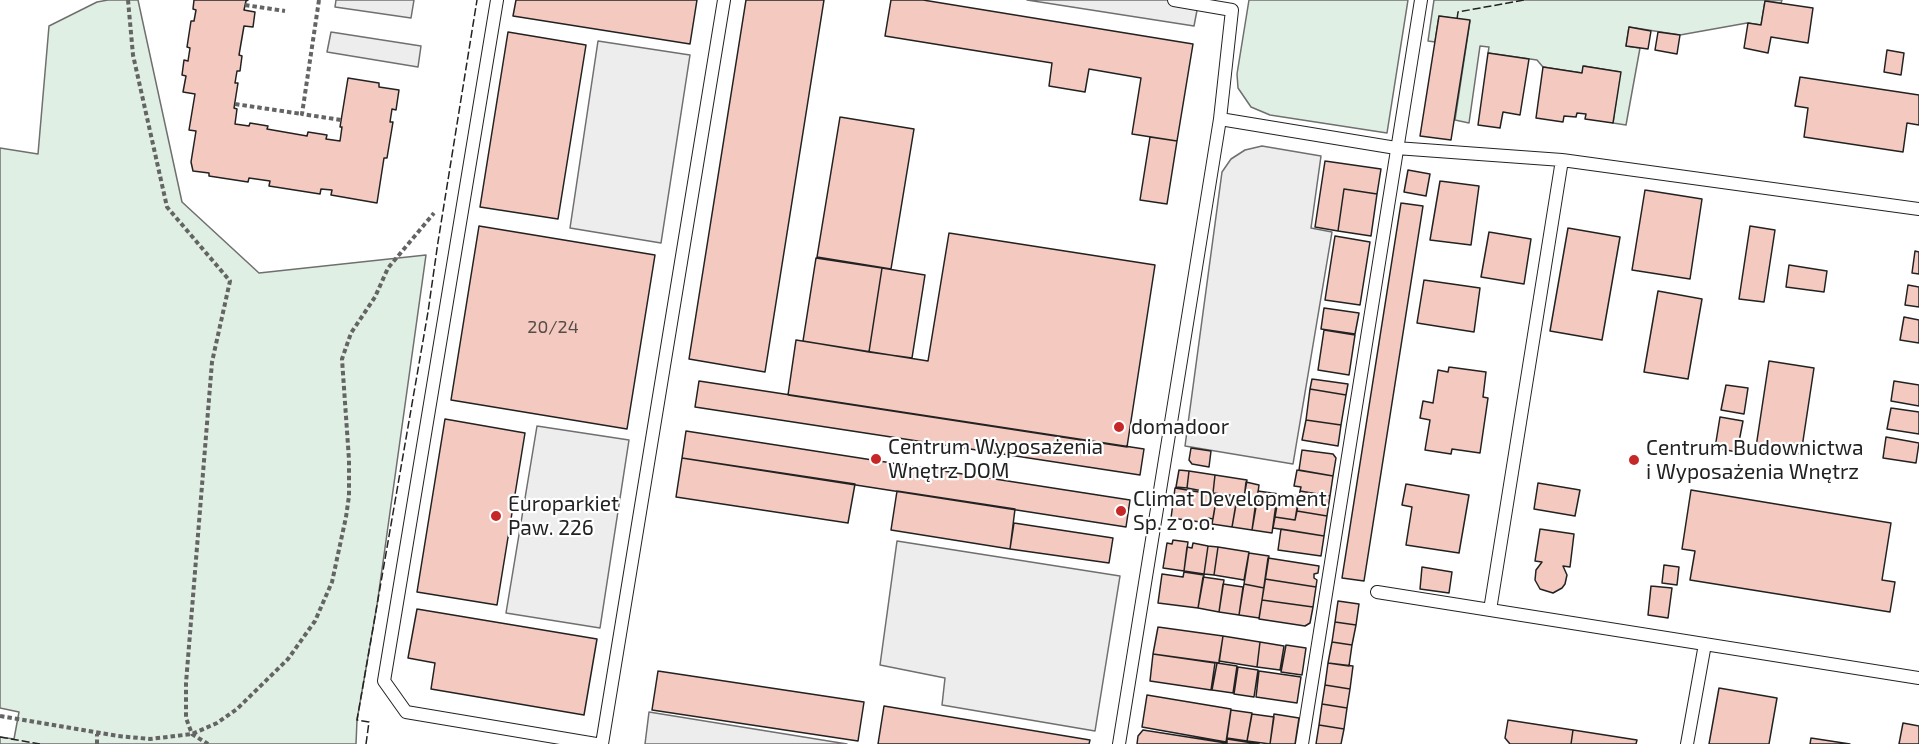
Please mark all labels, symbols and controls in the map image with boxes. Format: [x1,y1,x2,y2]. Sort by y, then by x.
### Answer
house number: 20/24 [527,316,579,338]
place label: domadoor [1131,414,1229,440]
marker: domadoor [1112,420,1126,434]
place label: Centrum Wyposażenia Wnętrz DOM [888,434,1103,484]
place label: Centrum Budownictwa i Wyposażenia Wnętrz [1646,435,1864,485]
marker: Centrum Wyposażenia Wnętrz DOM [869,452,883,466]
marker: Centrum Budownictwa i Wyposażenia Wnętrz [1627,453,1641,467]
place label: Climat Development Sp. z o.o. [1133,486,1327,536]
place label: Europarkiet Paw. 226 [508,491,619,541]
marker: Climat Development Sp. z o.o. [1114,504,1128,518]
marker: Europarkiet Paw. 226 [489,509,503,523]

